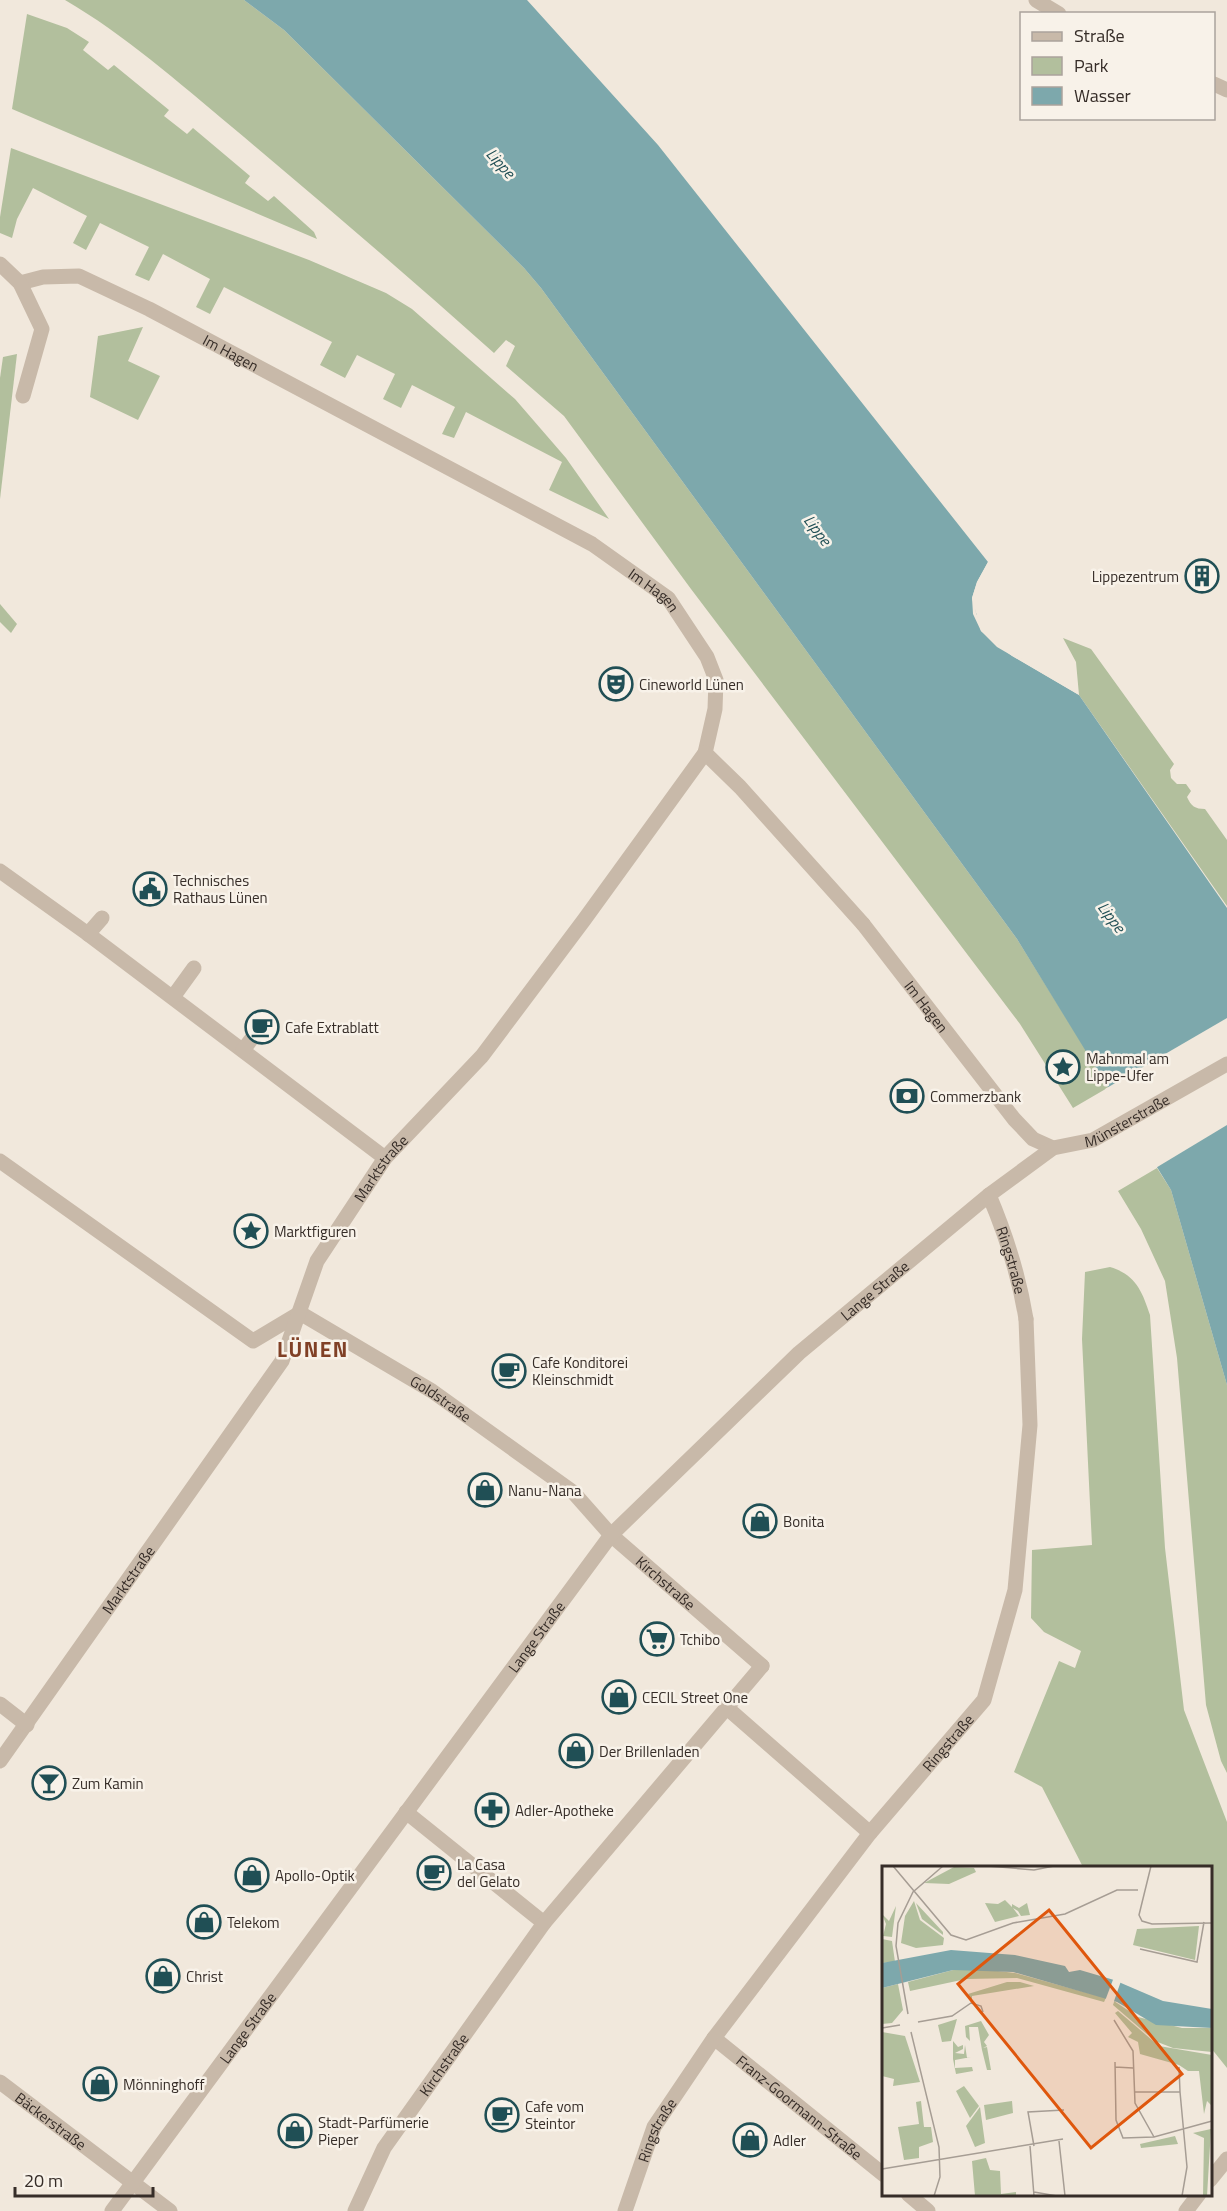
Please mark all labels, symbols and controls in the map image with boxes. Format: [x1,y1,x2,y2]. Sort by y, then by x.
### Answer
legend [1020,12,1215,120]
text: Straße [1074,22,1125,49]
text: Park [1074,52,1109,79]
text: Wasser [1074,82,1131,109]
water label: Lippe [481,142,522,185]
street label: Im Hagen [199,328,263,377]
water label: Lippe [798,509,839,552]
building icon: Lippezentrum [1184,558,1220,594]
street label: Im Hagen [624,562,686,616]
place label: Lippezentrum [1092,565,1179,588]
theatre icon: Cineworld Lünen [598,666,634,702]
place label: Cineworld Lünen [639,673,744,696]
place label: Technisches Rathaus Lünen [173,869,268,909]
public building icon: Technisches Rathaus Lünen [132,871,168,907]
water label: Lippe [1092,896,1133,939]
street label: Im Hagen [899,975,954,1037]
cafe icon: Cafe Extrablatt [244,1009,280,1045]
place label: Cafe Extrablatt [285,1016,380,1039]
place label: Mahnmal am Lippe-Ufer [1086,1047,1169,1087]
place icon: Mahnmal am Lippe-Ufer [1045,1049,1081,1085]
bank icon: Commerzbank [889,1078,925,1114]
place label: Commerzbank [930,1085,1021,1108]
street label: Münsterstraße [1082,1087,1174,1153]
street label: Marktstraße [348,1129,413,1206]
place icon: Marktfiguren [233,1213,269,1249]
place label: Marktfiguren [274,1220,356,1243]
street label: Ringstraße [991,1223,1032,1296]
street label: Lange Straße [835,1255,914,1326]
district label: LÜNEN [277,1333,349,1365]
place label: Cafe Konditorei Kleinschmidt [532,1351,628,1391]
cafe icon: Cafe Konditorei Kleinschmidt [491,1353,527,1389]
street label: Goldstraße [406,1369,476,1427]
shop icon: Nanu-Nana [467,1472,503,1508]
place label: Nanu-Nana [508,1479,582,1502]
shop icon: Bonita [742,1503,778,1539]
place label: Bonita [783,1510,825,1533]
street label: Marktstraße [96,1541,160,1618]
street label: Kirchstraße [631,1550,701,1615]
street label: Lange Straße [502,1596,570,1677]
supermarket icon: Tchibo [639,1621,675,1657]
place label: Tchibo [680,1628,720,1651]
shop icon: CECIL Street One [601,1679,637,1715]
place label: CECIL Street One [642,1686,748,1709]
street label: Ringstraße [916,1709,979,1776]
shop icon: Der Brillenladen [558,1733,594,1769]
place label: Der Brillenladen [599,1740,700,1763]
bar icon: Zum Kamin [31,1765,67,1801]
place label: Zum Kamin [72,1772,144,1795]
pharmacy icon: Adler-Apotheke [474,1792,510,1828]
place label: Adler-Apotheke [515,1799,614,1822]
place label: La Casa del Gelato [457,1853,520,1893]
cafe icon: La Casa del Gelato [416,1855,452,1891]
shop icon: Apollo-Optik [234,1857,270,1893]
place label: Apollo-Optik [275,1864,355,1887]
inset map [882,1866,1212,2196]
shop icon: Telekom [186,1904,222,1940]
place label: Telekom [227,1911,280,1934]
shop icon: Christ [145,1958,181,1994]
place label: Christ [186,1965,224,1988]
street label: Lange Straße [213,1987,281,2068]
street label: Kirchstraße [413,2028,474,2101]
street label: Franz-Goormann-Straße [732,2049,868,2165]
shop icon: Mönninghoff [82,2066,118,2102]
place label: Mönninghoff [123,2073,205,2096]
street label: Bäckerstraße [10,2086,91,2155]
street label: Ringstraße [631,2093,682,2165]
place label: Cafe vom Steintor [525,2095,584,2135]
cafe icon: Cafe vom Steintor [484,2097,520,2133]
place label: Stadt-Parfümerie Pieper [318,2111,429,2151]
shop icon: Stadt-Parfümerie Pieper [277,2113,313,2149]
shop icon: Adler [732,2122,768,2158]
place label: Adler [773,2129,806,2152]
scale bar [15,2160,153,2198]
text: 20 m [24,2167,63,2194]

